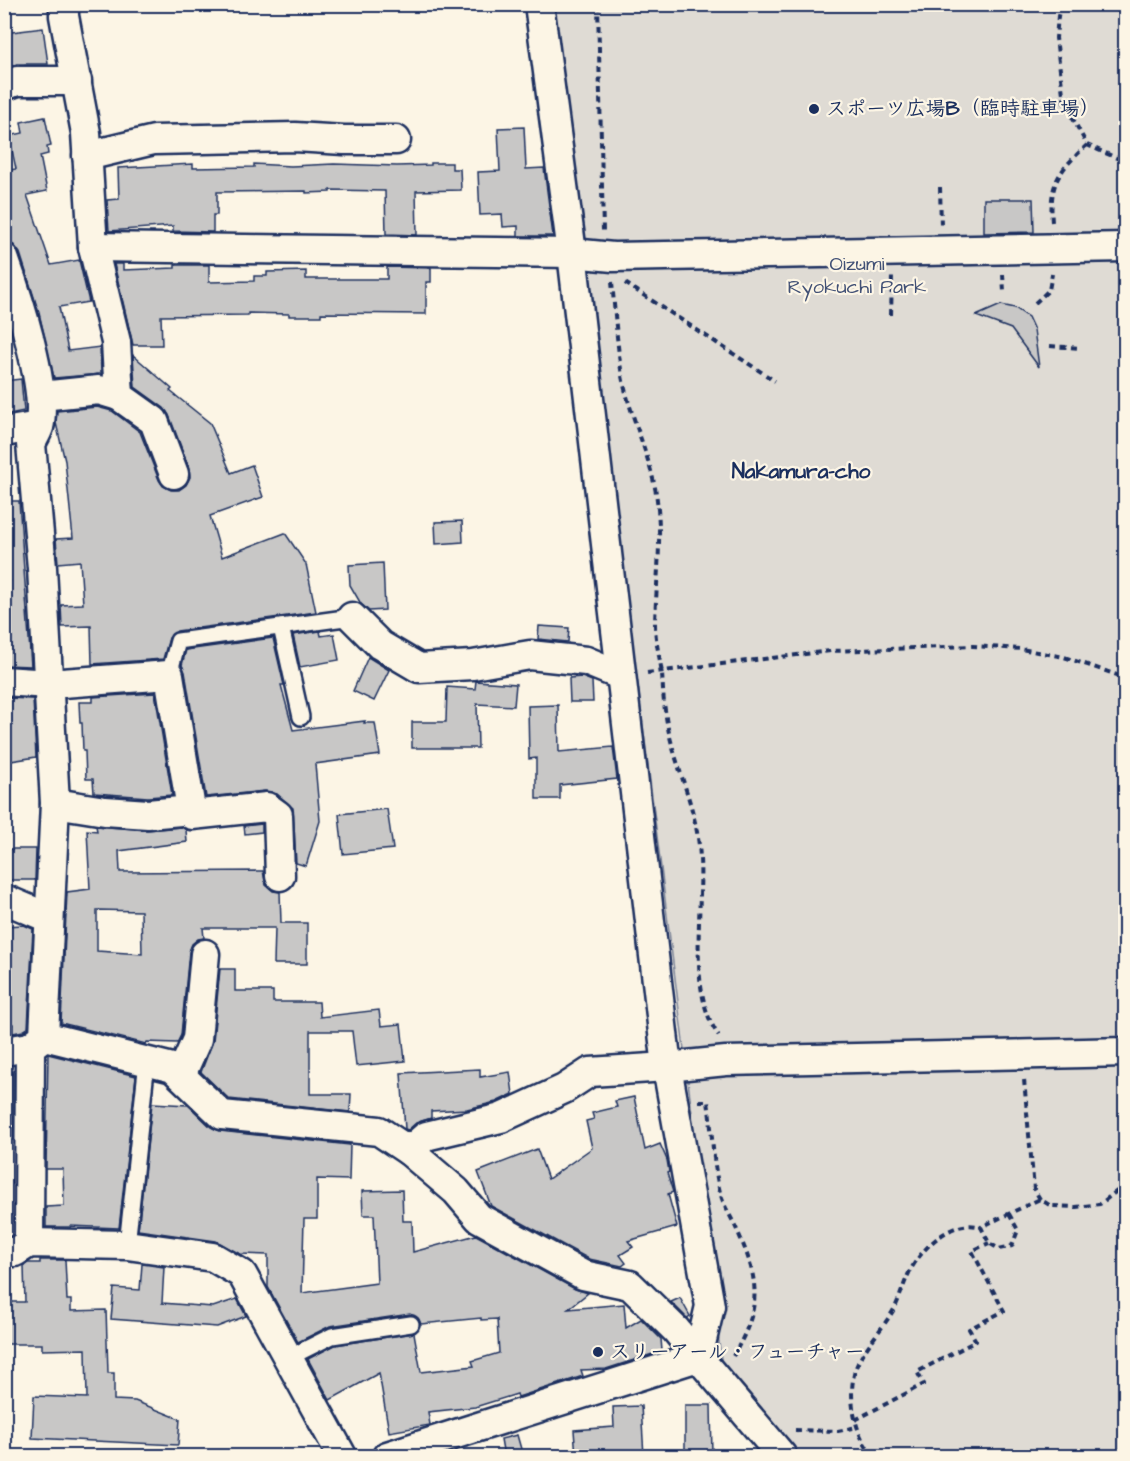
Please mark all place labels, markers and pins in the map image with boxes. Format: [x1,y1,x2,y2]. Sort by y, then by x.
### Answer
place label: スポーツ広場B（臨時駐車場） [826,95,1100,123]
marker: スポーツ広場B（臨時駐車場） [807,102,821,116]
place label: スリーアール・フューチャー [610,1338,865,1366]
marker: スリーアール・フューチャー [591,1345,605,1359]

